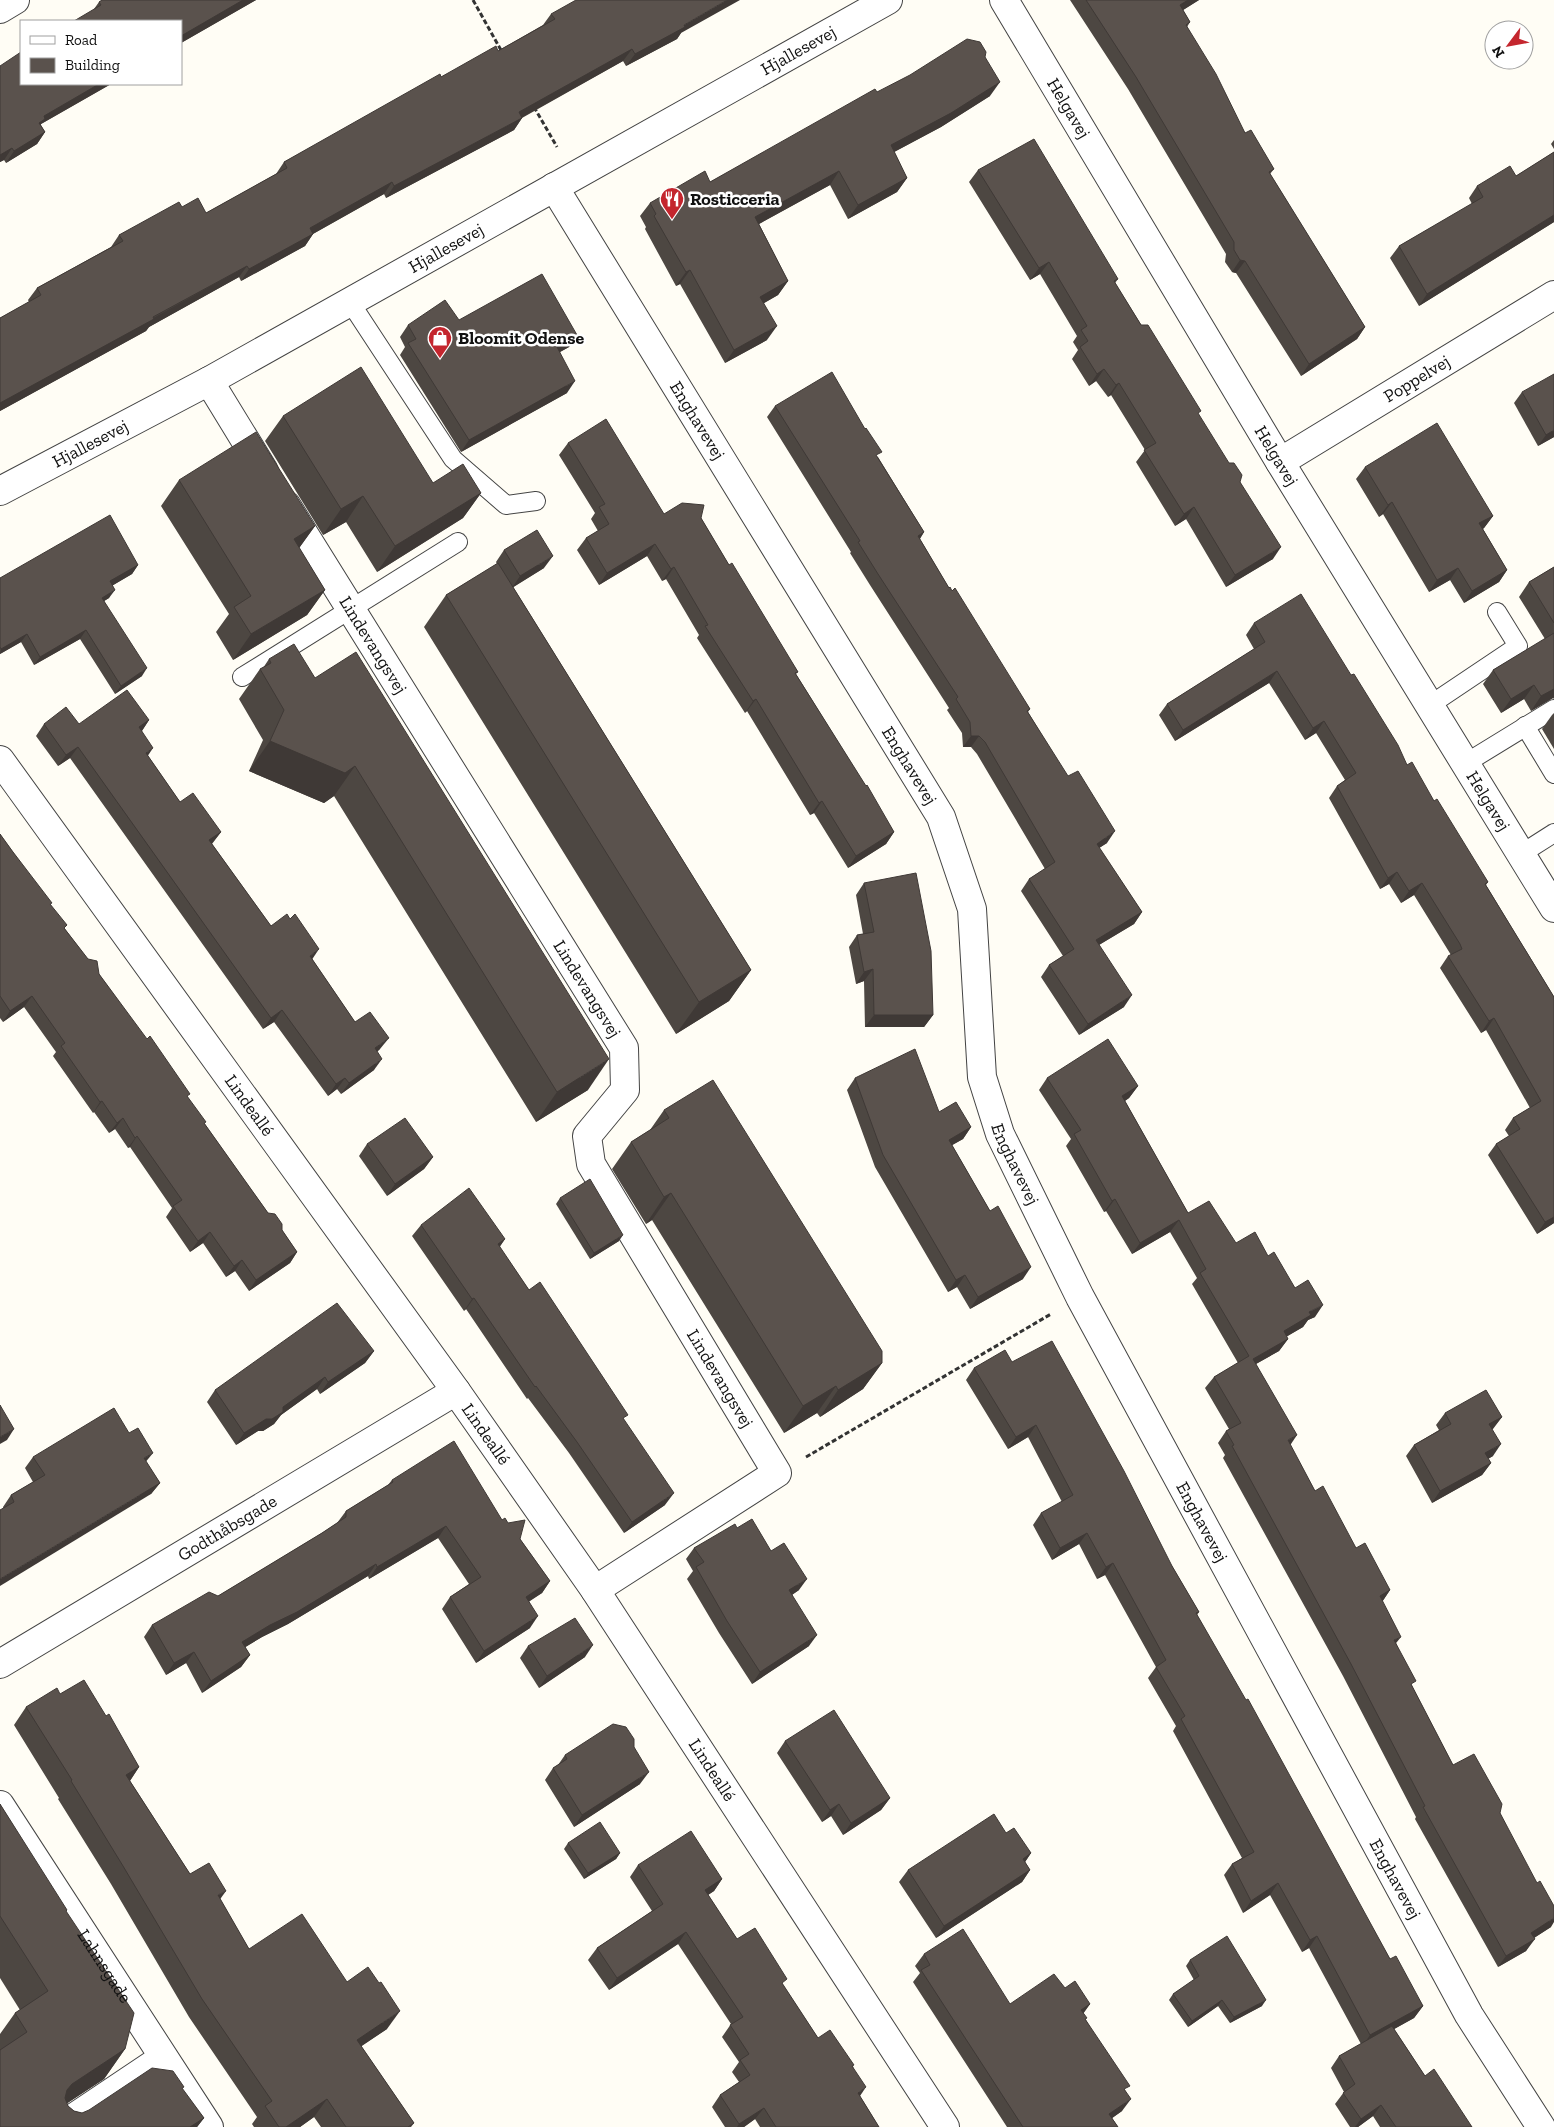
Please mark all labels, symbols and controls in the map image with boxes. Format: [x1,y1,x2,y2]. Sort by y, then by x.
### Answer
legend [20,20,182,85]
street label: Hjallesevej [757,20,840,80]
north arrow [1484,20,1534,70]
text: Road [65,31,98,49]
text: N [1488,42,1508,61]
text: Building [65,56,120,74]
street label: Helgavej [1042,74,1095,142]
restaurant icon: Rosticceria [659,186,685,220]
place label: Rosticceria [690,188,780,210]
street label: Hjallesevej [405,218,487,278]
shop icon: Bloomit Odense [427,325,453,359]
place label: Bloomit Odense [458,327,585,349]
street label: Poppelvej [1379,350,1454,407]
street label: Enghavevej [665,377,730,464]
street label: Hjallesevej [49,415,132,472]
street label: Helgavej [1250,422,1303,490]
street label: Lindevangsvej [335,592,412,698]
street label: Enghavevej [877,722,942,809]
street label: Helgavej [1461,767,1515,835]
street label: Lindevangsvej [549,936,626,1042]
street label: Lindeallé [220,1070,279,1140]
street label: Enghavevej [986,1121,1044,1208]
street label: Lindevangsvej [682,1325,758,1432]
street label: Lindeallé [457,1399,515,1469]
street label: Enghavevej [1171,1478,1233,1566]
street label: Godthåbsgade [174,1490,281,1566]
street label: Lindeallé [684,1734,741,1805]
street label: Enghavevej [1365,1835,1426,1923]
street label: Lahnsgade [73,1925,137,2007]

